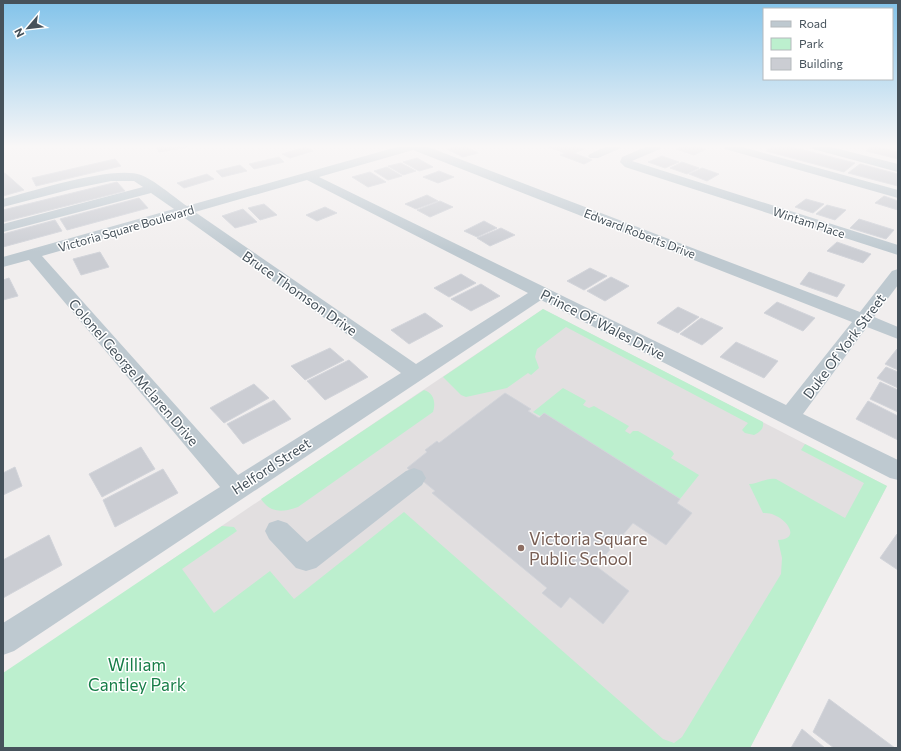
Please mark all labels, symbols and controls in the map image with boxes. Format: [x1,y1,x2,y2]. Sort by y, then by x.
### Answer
north arrow [8,8,48,48]
legend [763,8,893,80]
text: Road [799,16,827,30]
text: N [11,26,26,40]
text: Park [799,36,825,50]
text: Building [799,56,843,70]
street label: Victoria Square Boulevard [56,202,196,254]
street label: Wintam Place [771,204,847,240]
street label: Edward Roberts Drive [582,205,698,261]
street label: Bruce Thomson Drive [239,247,361,339]
street label: Prince Of Wales Drive [538,285,668,363]
street label: Duke Of York Street [799,290,889,402]
street label: Colonel George Mclaren Drive [66,295,202,449]
street label: Helford Street [228,434,314,498]
place label: Victoria Square Public School [529,528,648,569]
marker: Victoria Square Public School [516,543,526,553]
park label: William Cantley Park [88,654,186,695]

